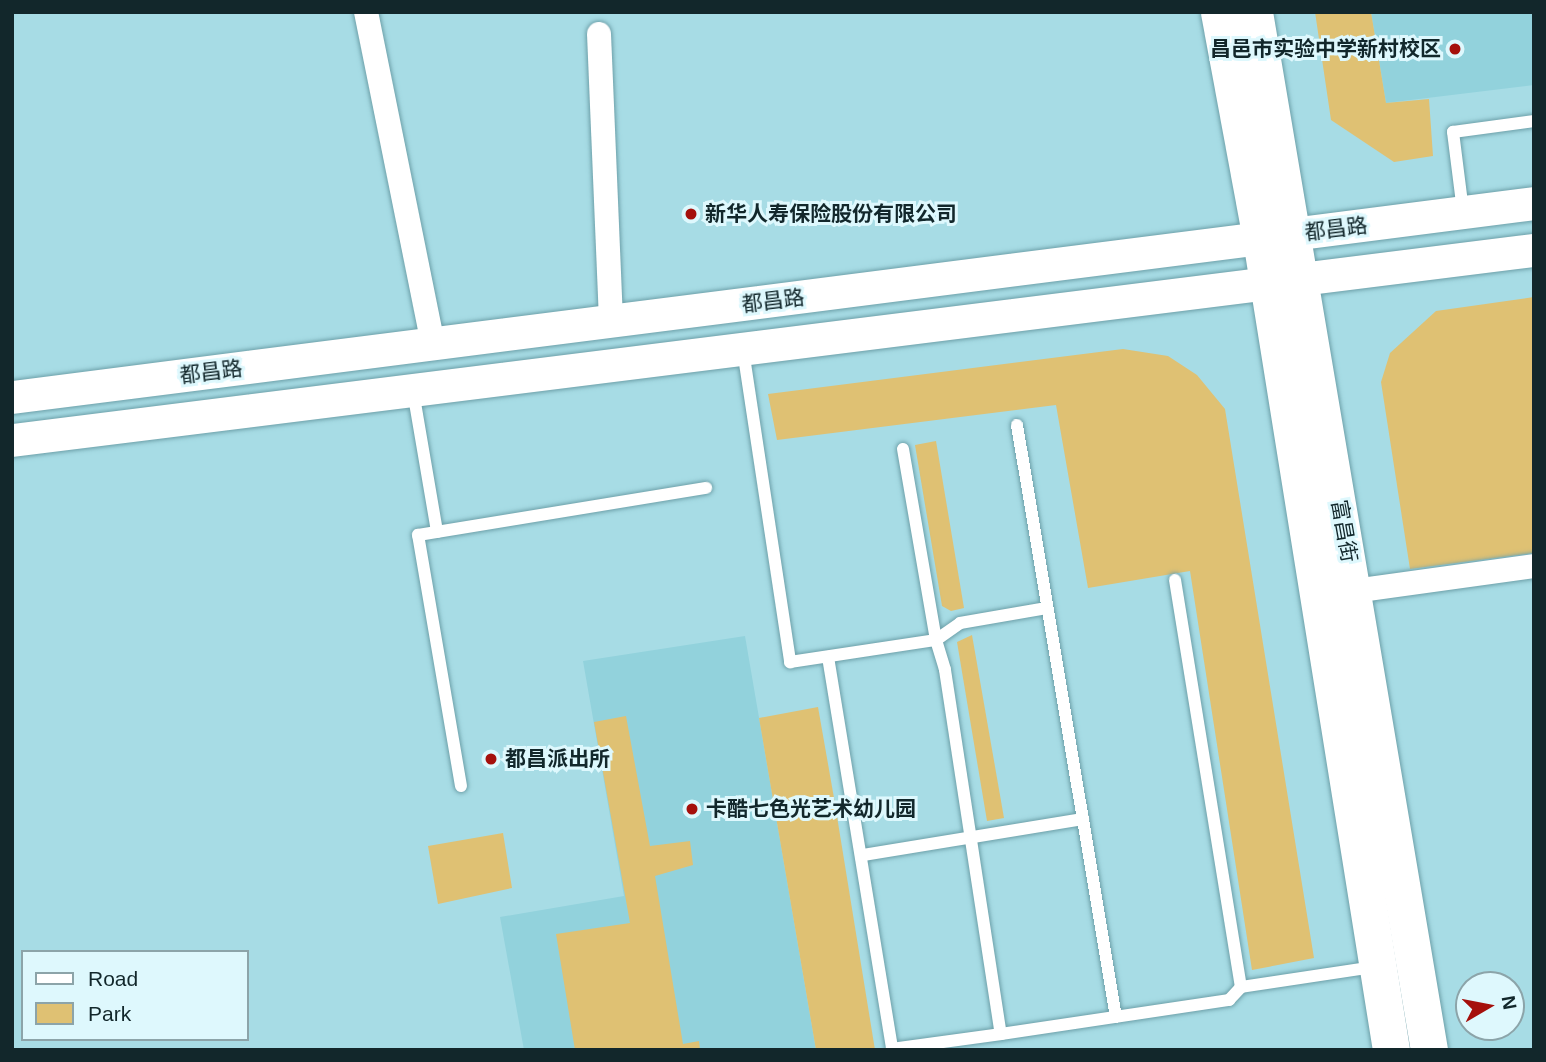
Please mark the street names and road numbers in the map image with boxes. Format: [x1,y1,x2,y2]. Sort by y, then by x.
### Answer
street label: 都昌路 [1303,213,1369,245]
street label: 都昌路 [740,285,806,317]
street label: 都昌路 [178,356,244,388]
street label: 富昌街 [1326,498,1362,564]

